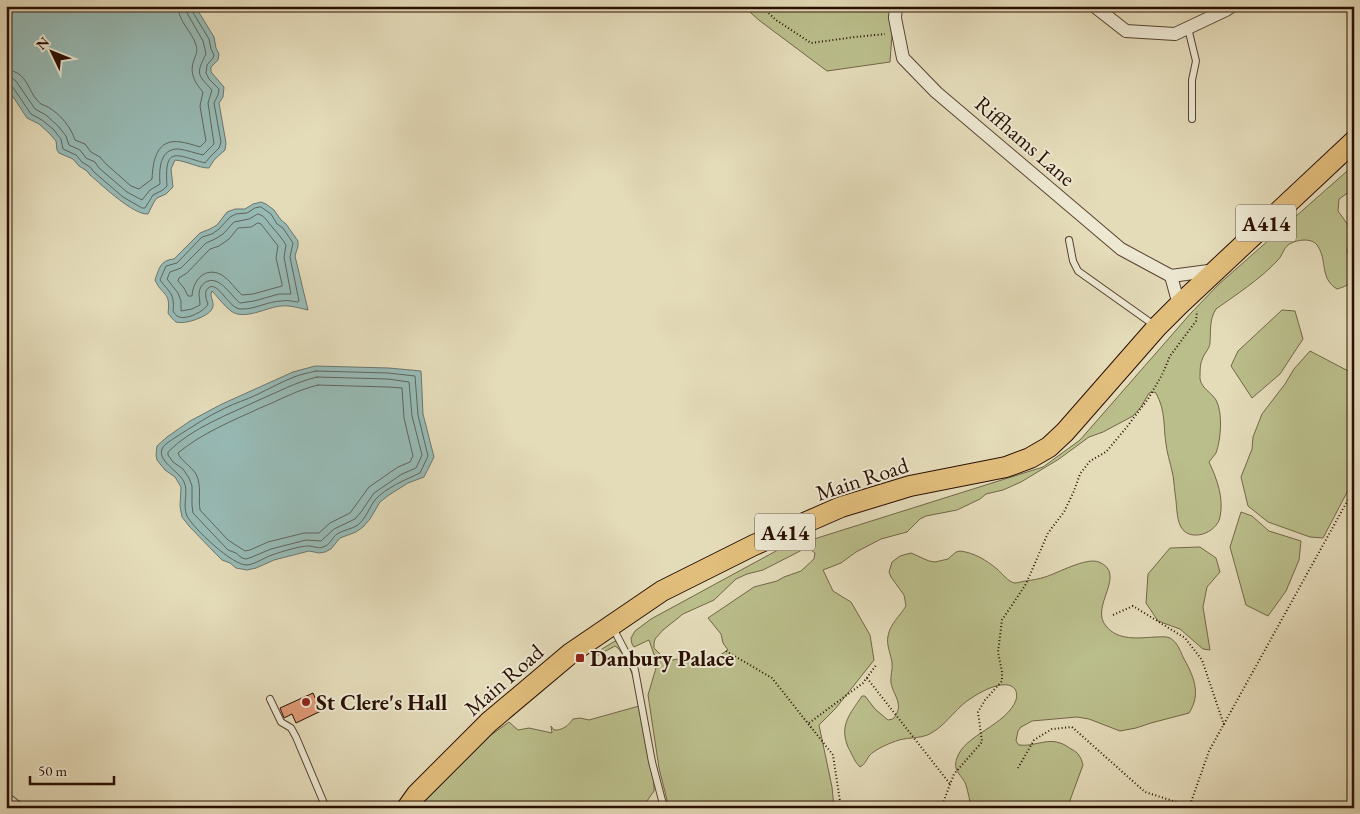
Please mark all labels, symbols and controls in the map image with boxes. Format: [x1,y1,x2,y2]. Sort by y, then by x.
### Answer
north arrow [28,28,78,78]
text: N [32,32,53,53]
street label: Riffhams Lane [969,89,1082,193]
road number: A414 [1236,204,1296,242]
street label: Main Road [812,450,913,508]
road number: A414 [755,514,815,550]
street label: Main Road [458,637,550,722]
place label: Danbury Palace [590,644,734,673]
marker: Danbury Palace [574,652,586,664]
place label: St Clere's Hall [316,688,447,717]
marker: St Clere's Hall [300,696,312,708]
scale bar [30,754,114,786]
text: 50 m [38,761,67,780]

